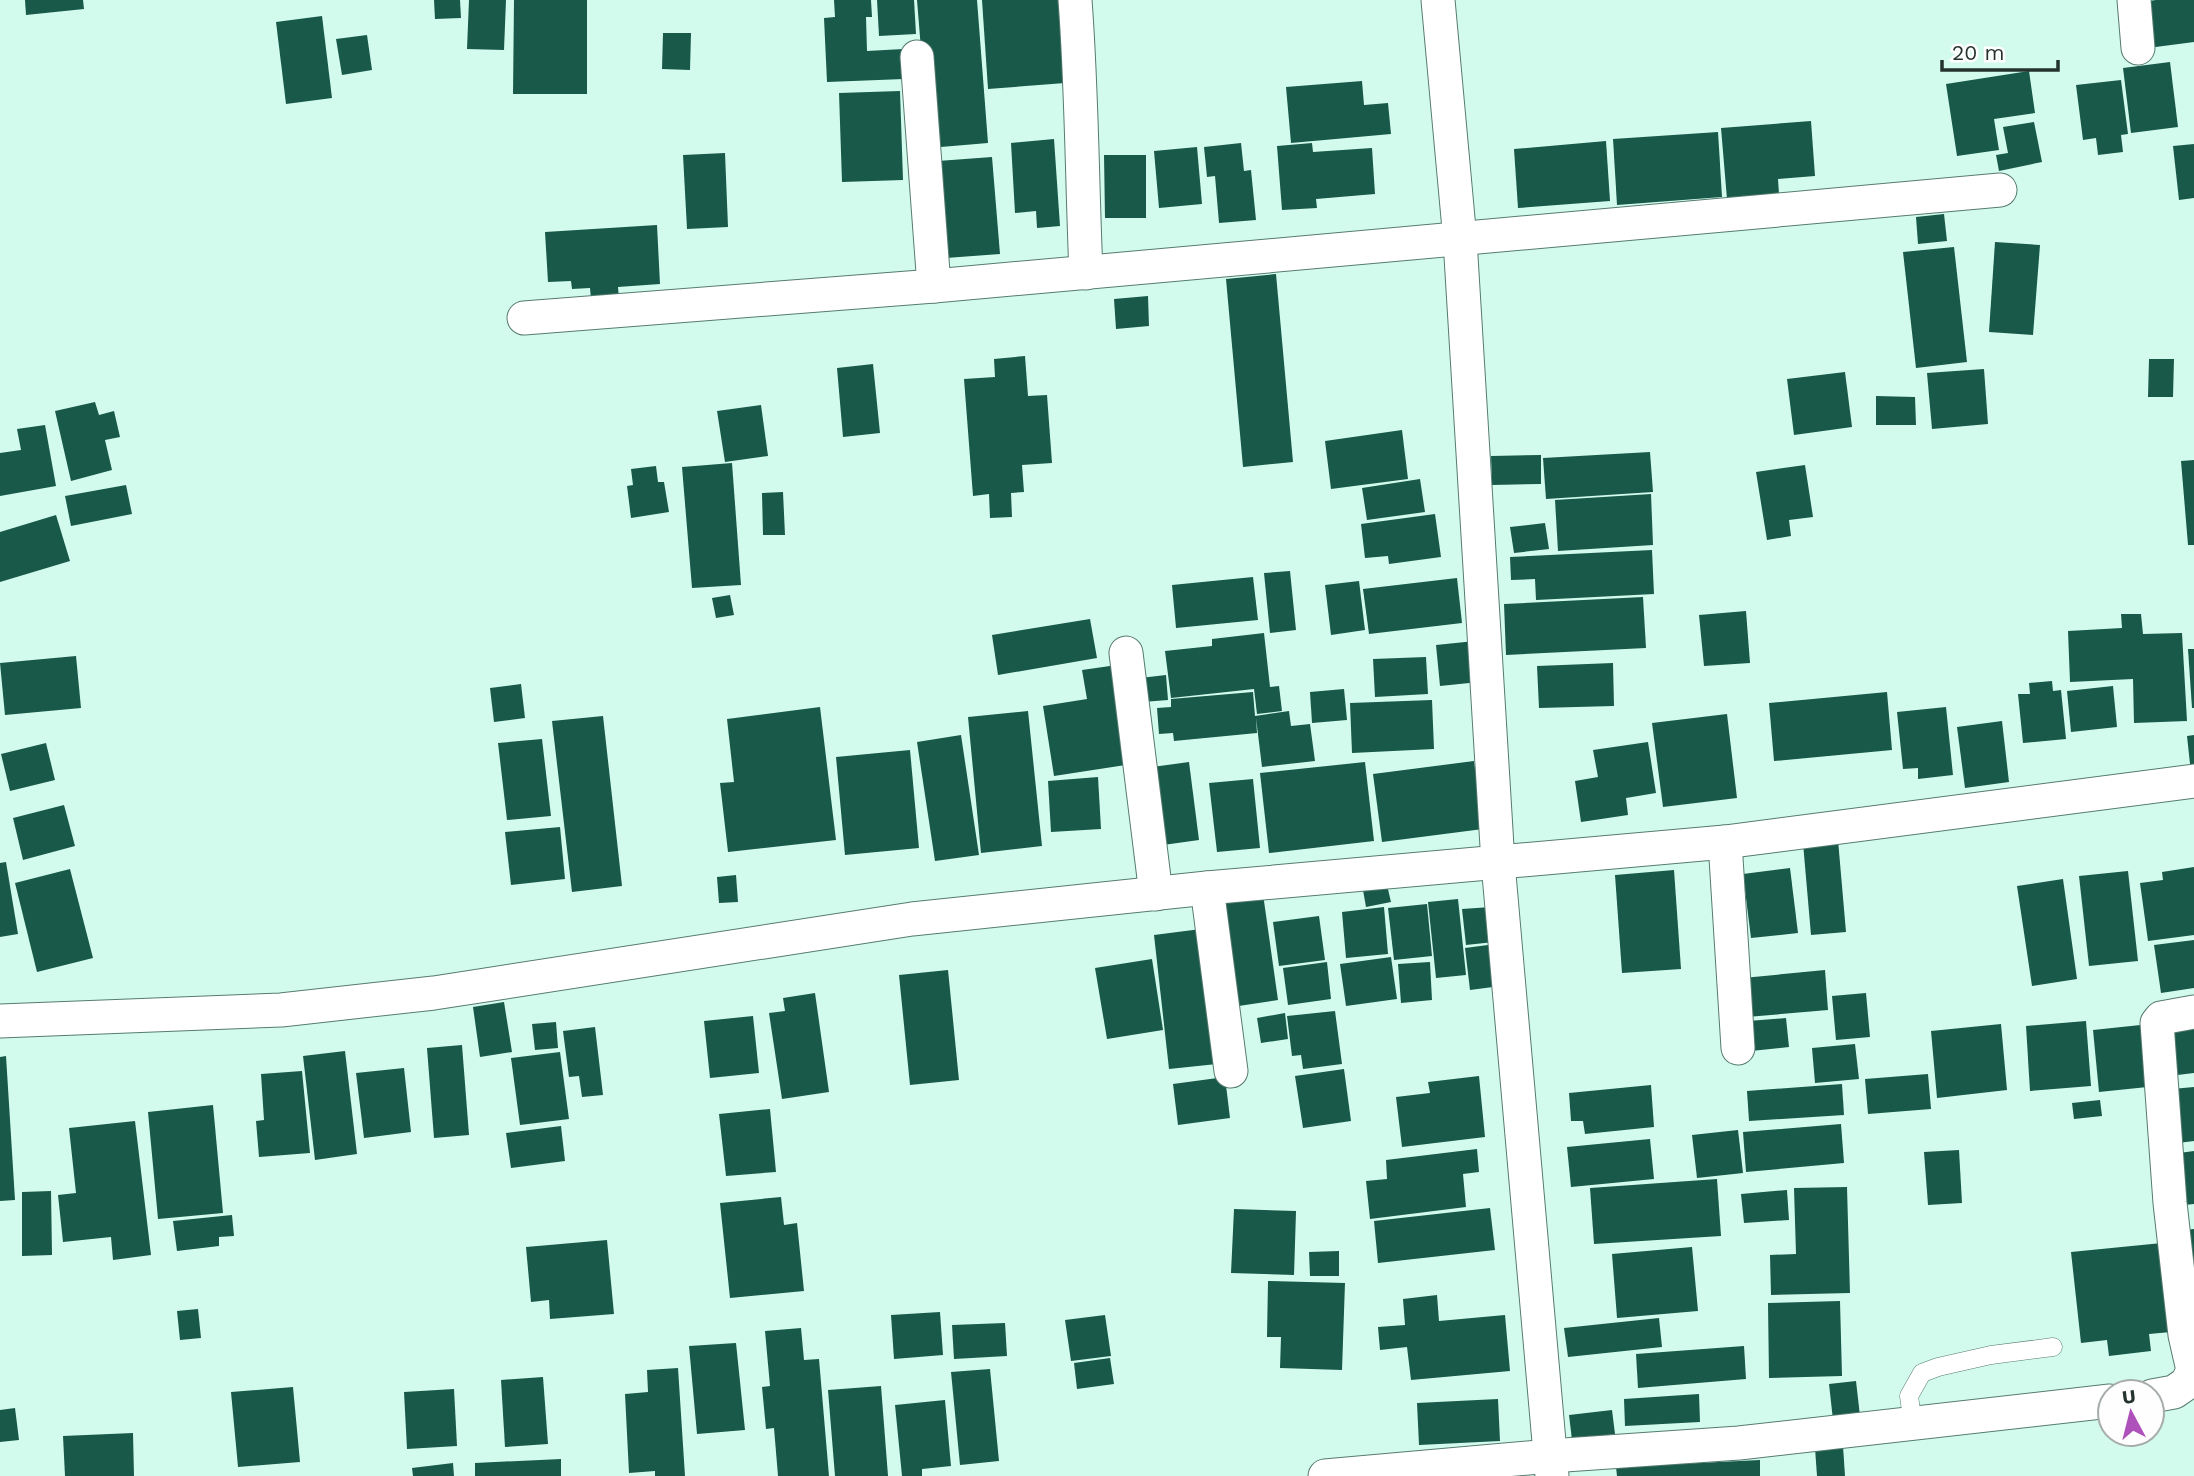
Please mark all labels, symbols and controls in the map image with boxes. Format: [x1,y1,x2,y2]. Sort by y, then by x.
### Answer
scale bar [1942,28,2058,72]
text: 20 m [1952,40,2004,65]
north arrow [2096,1378,2166,1448]
text: U [2121,1384,2137,1409]

